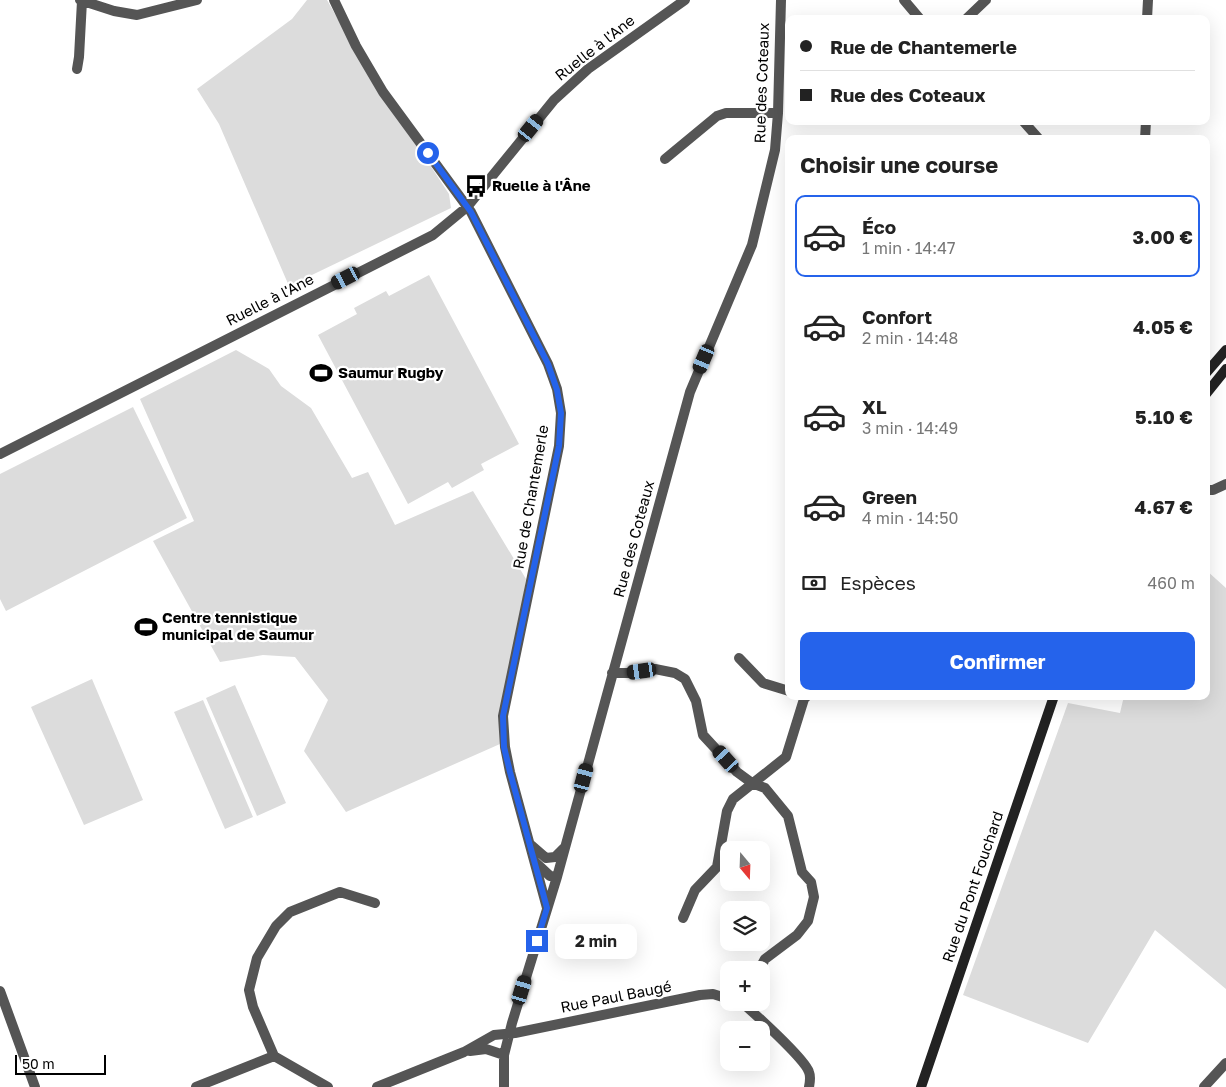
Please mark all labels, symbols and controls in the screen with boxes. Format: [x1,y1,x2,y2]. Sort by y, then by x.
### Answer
street label: Ruelle à l'Ane [551,10,638,84]
street label: Rue des Coteaux [750,22,772,144]
text: Rue de Chantemerle [830,35,1017,58]
text: Rue des Coteaux [830,83,985,106]
car [515,112,546,144]
route start [417,142,439,164]
text: Choisir une course [800,151,998,178]
bus stop icon: Ruelle à l'Âne [463,173,489,199]
place label: Ruelle à l'Âne [492,176,591,194]
icon: car [802,214,847,259]
text: Éco [862,215,896,238]
text: 3.00 € [1132,225,1193,248]
text: 1 min · 14:47 [862,238,955,258]
car [329,265,362,291]
street label: Ruelle à l'Ane [223,269,317,329]
icon: car [802,304,847,349]
text: Confort [862,305,932,328]
text: 4.05 € [1133,315,1193,338]
text: 2 min · 14:48 [862,328,958,348]
car [691,342,716,376]
sports icon: Saumur Rugby [308,360,334,386]
place label: Saumur Rugby [338,363,444,381]
icon: car [802,394,847,439]
text: XL [862,395,887,418]
text: 5.10 € [1135,405,1193,428]
text: 3 min · 14:49 [862,418,958,438]
street label: Rue de Chantemerle [508,423,552,570]
street label: Rue des Coteaux [609,478,657,599]
icon: car [802,484,847,529]
text: Green [862,485,917,508]
text: 4.67 € [1134,495,1193,518]
text: 4 min · 14:50 [862,508,958,528]
icon: cash [800,569,828,597]
text: Espèces [840,571,916,594]
text: 460 m [1147,573,1195,593]
place label: Centre tennistique municipal de Saumur [162,608,314,643]
sports icon: Centre tennistique municipal de Saumur [133,614,159,640]
button: Confirmer [800,632,1195,690]
car [626,661,657,681]
car [710,743,741,775]
car [572,762,595,794]
street label: Rue du Pont Fouchard [938,809,1006,965]
north arrow [720,841,770,891]
map controls [720,841,770,1071]
button: layers [720,901,770,951]
callout: 2 min [554,924,637,958]
route end [526,930,548,952]
text: 2 min [575,931,617,951]
button: + [720,961,770,1011]
car [510,973,533,1007]
street label: Rue Paul Baugé [559,976,673,1016]
button: − [720,1021,770,1071]
scale bar [15,1052,106,1075]
text: 50 m [22,1055,55,1072]

